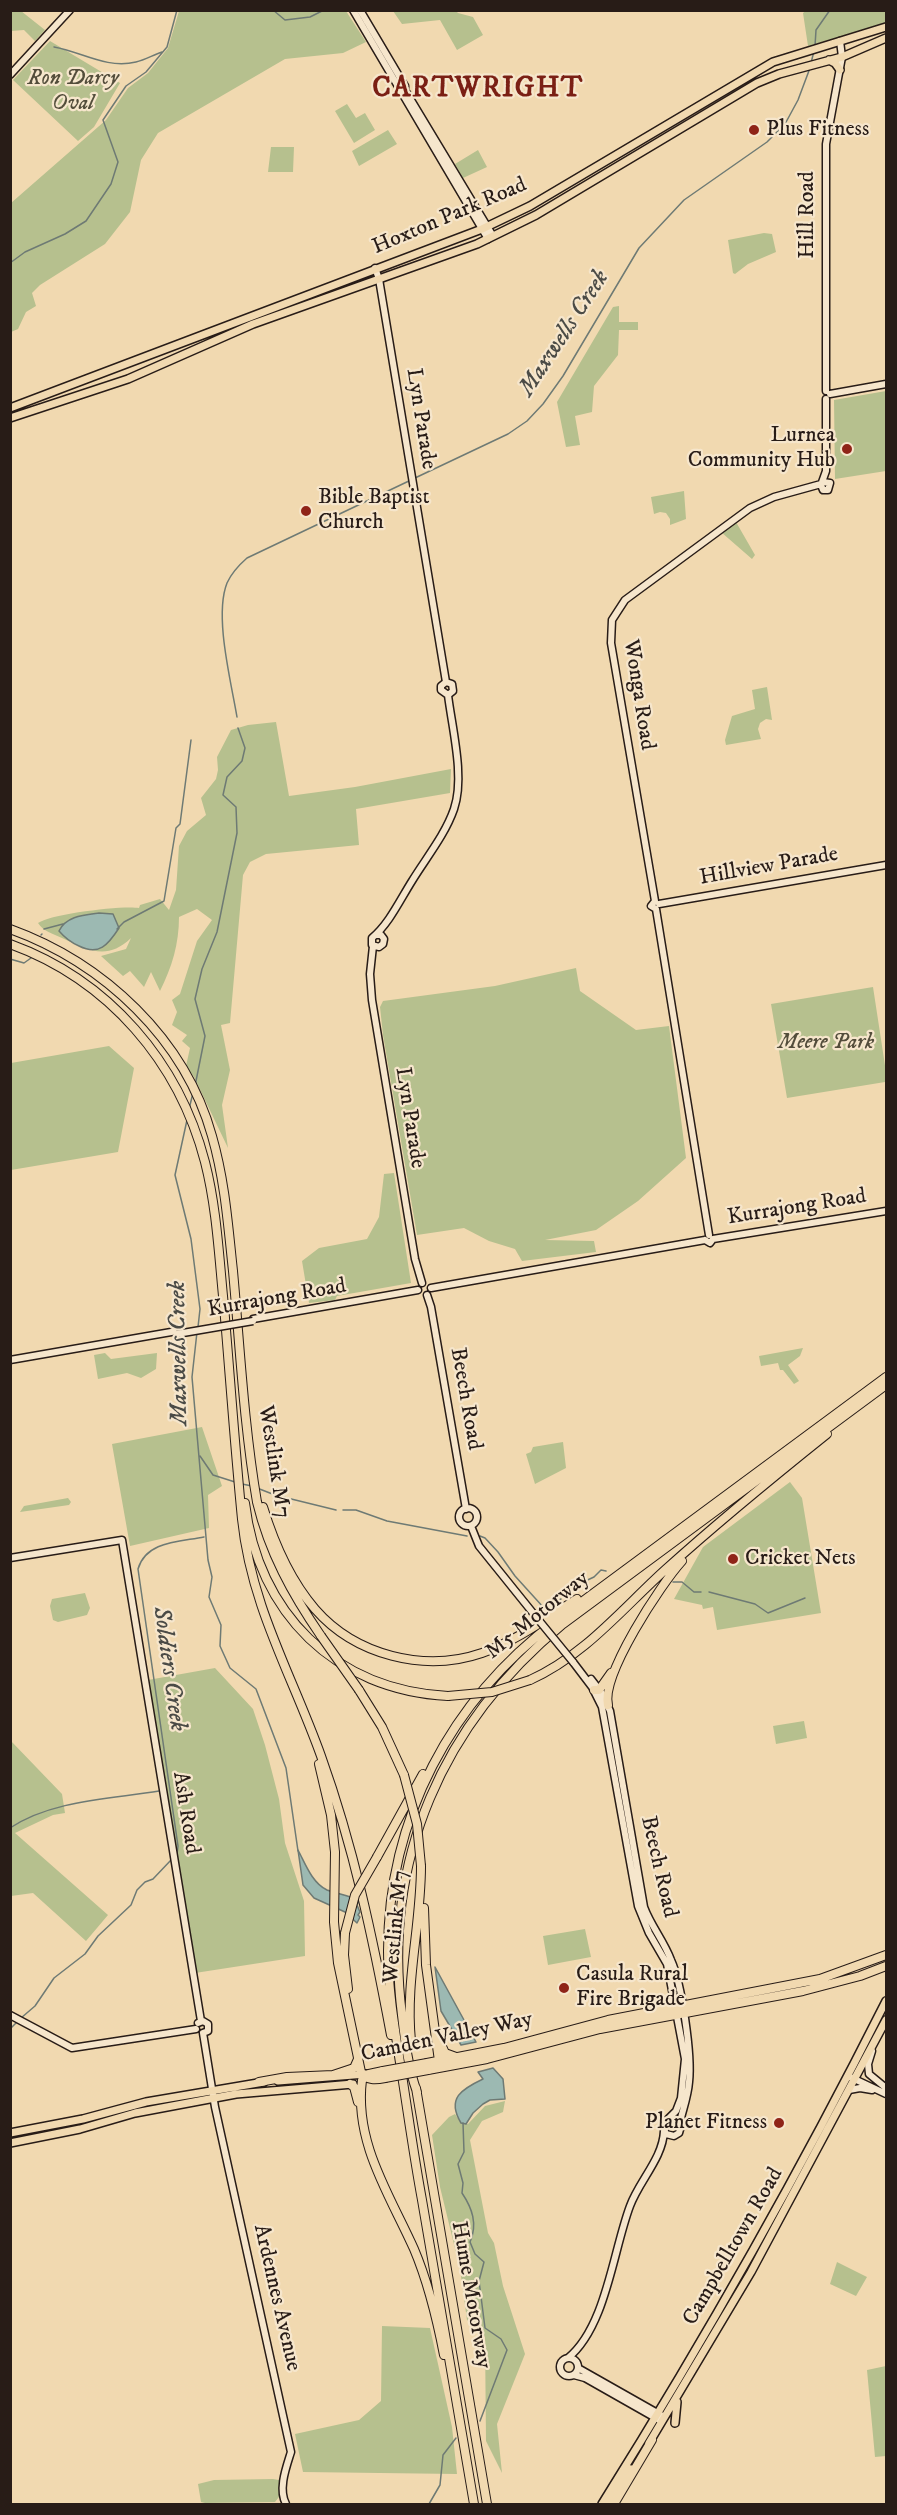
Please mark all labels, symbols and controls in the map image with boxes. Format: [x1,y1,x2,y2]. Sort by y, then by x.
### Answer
park label: Ron Darcy Oval [27,66,119,118]
district label: CARTWRIGHT [372,73,584,107]
place label: Plus Fitness [766,117,869,143]
marker: Plus Fitness [747,123,761,137]
street label: Hill Road [795,171,821,259]
street label: Hoxton Park Road [369,173,531,261]
water label: Maxwells Creek [514,266,616,402]
street label: Lyn Parade [399,367,441,471]
place label: Lurnea Community Hub [688,423,835,475]
marker: Lurnea Community Hub [840,442,854,456]
place label: Bible Baptist Church [318,485,429,536]
marker: Bible Baptist Church [299,504,313,518]
street label: Wonga Road [616,638,660,752]
street label: Hillview Parade [698,842,840,892]
park label: Meere Park [778,1030,874,1056]
street label: Lyn Parade [388,1066,430,1170]
street label: Kurrajong Road [726,1184,868,1232]
street label: Kurrajong Road [206,1274,348,1324]
water label: Maxwells Creek [164,1280,196,1426]
street label: Beech Road [443,1346,487,1452]
street label: Westlink M7 [251,1404,295,1520]
place label: Cricket Nets [745,1546,856,1572]
marker: Cricket Nets [726,1552,740,1566]
street label: M5 Motorway [481,1566,595,1666]
water label: Soldiers Creek [145,1605,191,1733]
street label: Ash Road [165,1770,205,1856]
street label: Beech Road [634,1814,682,1920]
street label: Westlink M7 [379,1869,415,1985]
place label: Casula Rural Fire Brigade [576,1962,688,2014]
marker: Casula Rural Fire Brigade [557,1981,571,1995]
street label: Camden Valley Way [359,2007,535,2069]
place label: Planet Fitness [645,2110,767,2136]
marker: Planet Fitness [772,2116,786,2130]
street label: Campbelltown Road [678,2163,790,2331]
street label: Hume Motorway [444,2219,496,2371]
street label: Ardennes Avenue [246,2222,306,2374]

